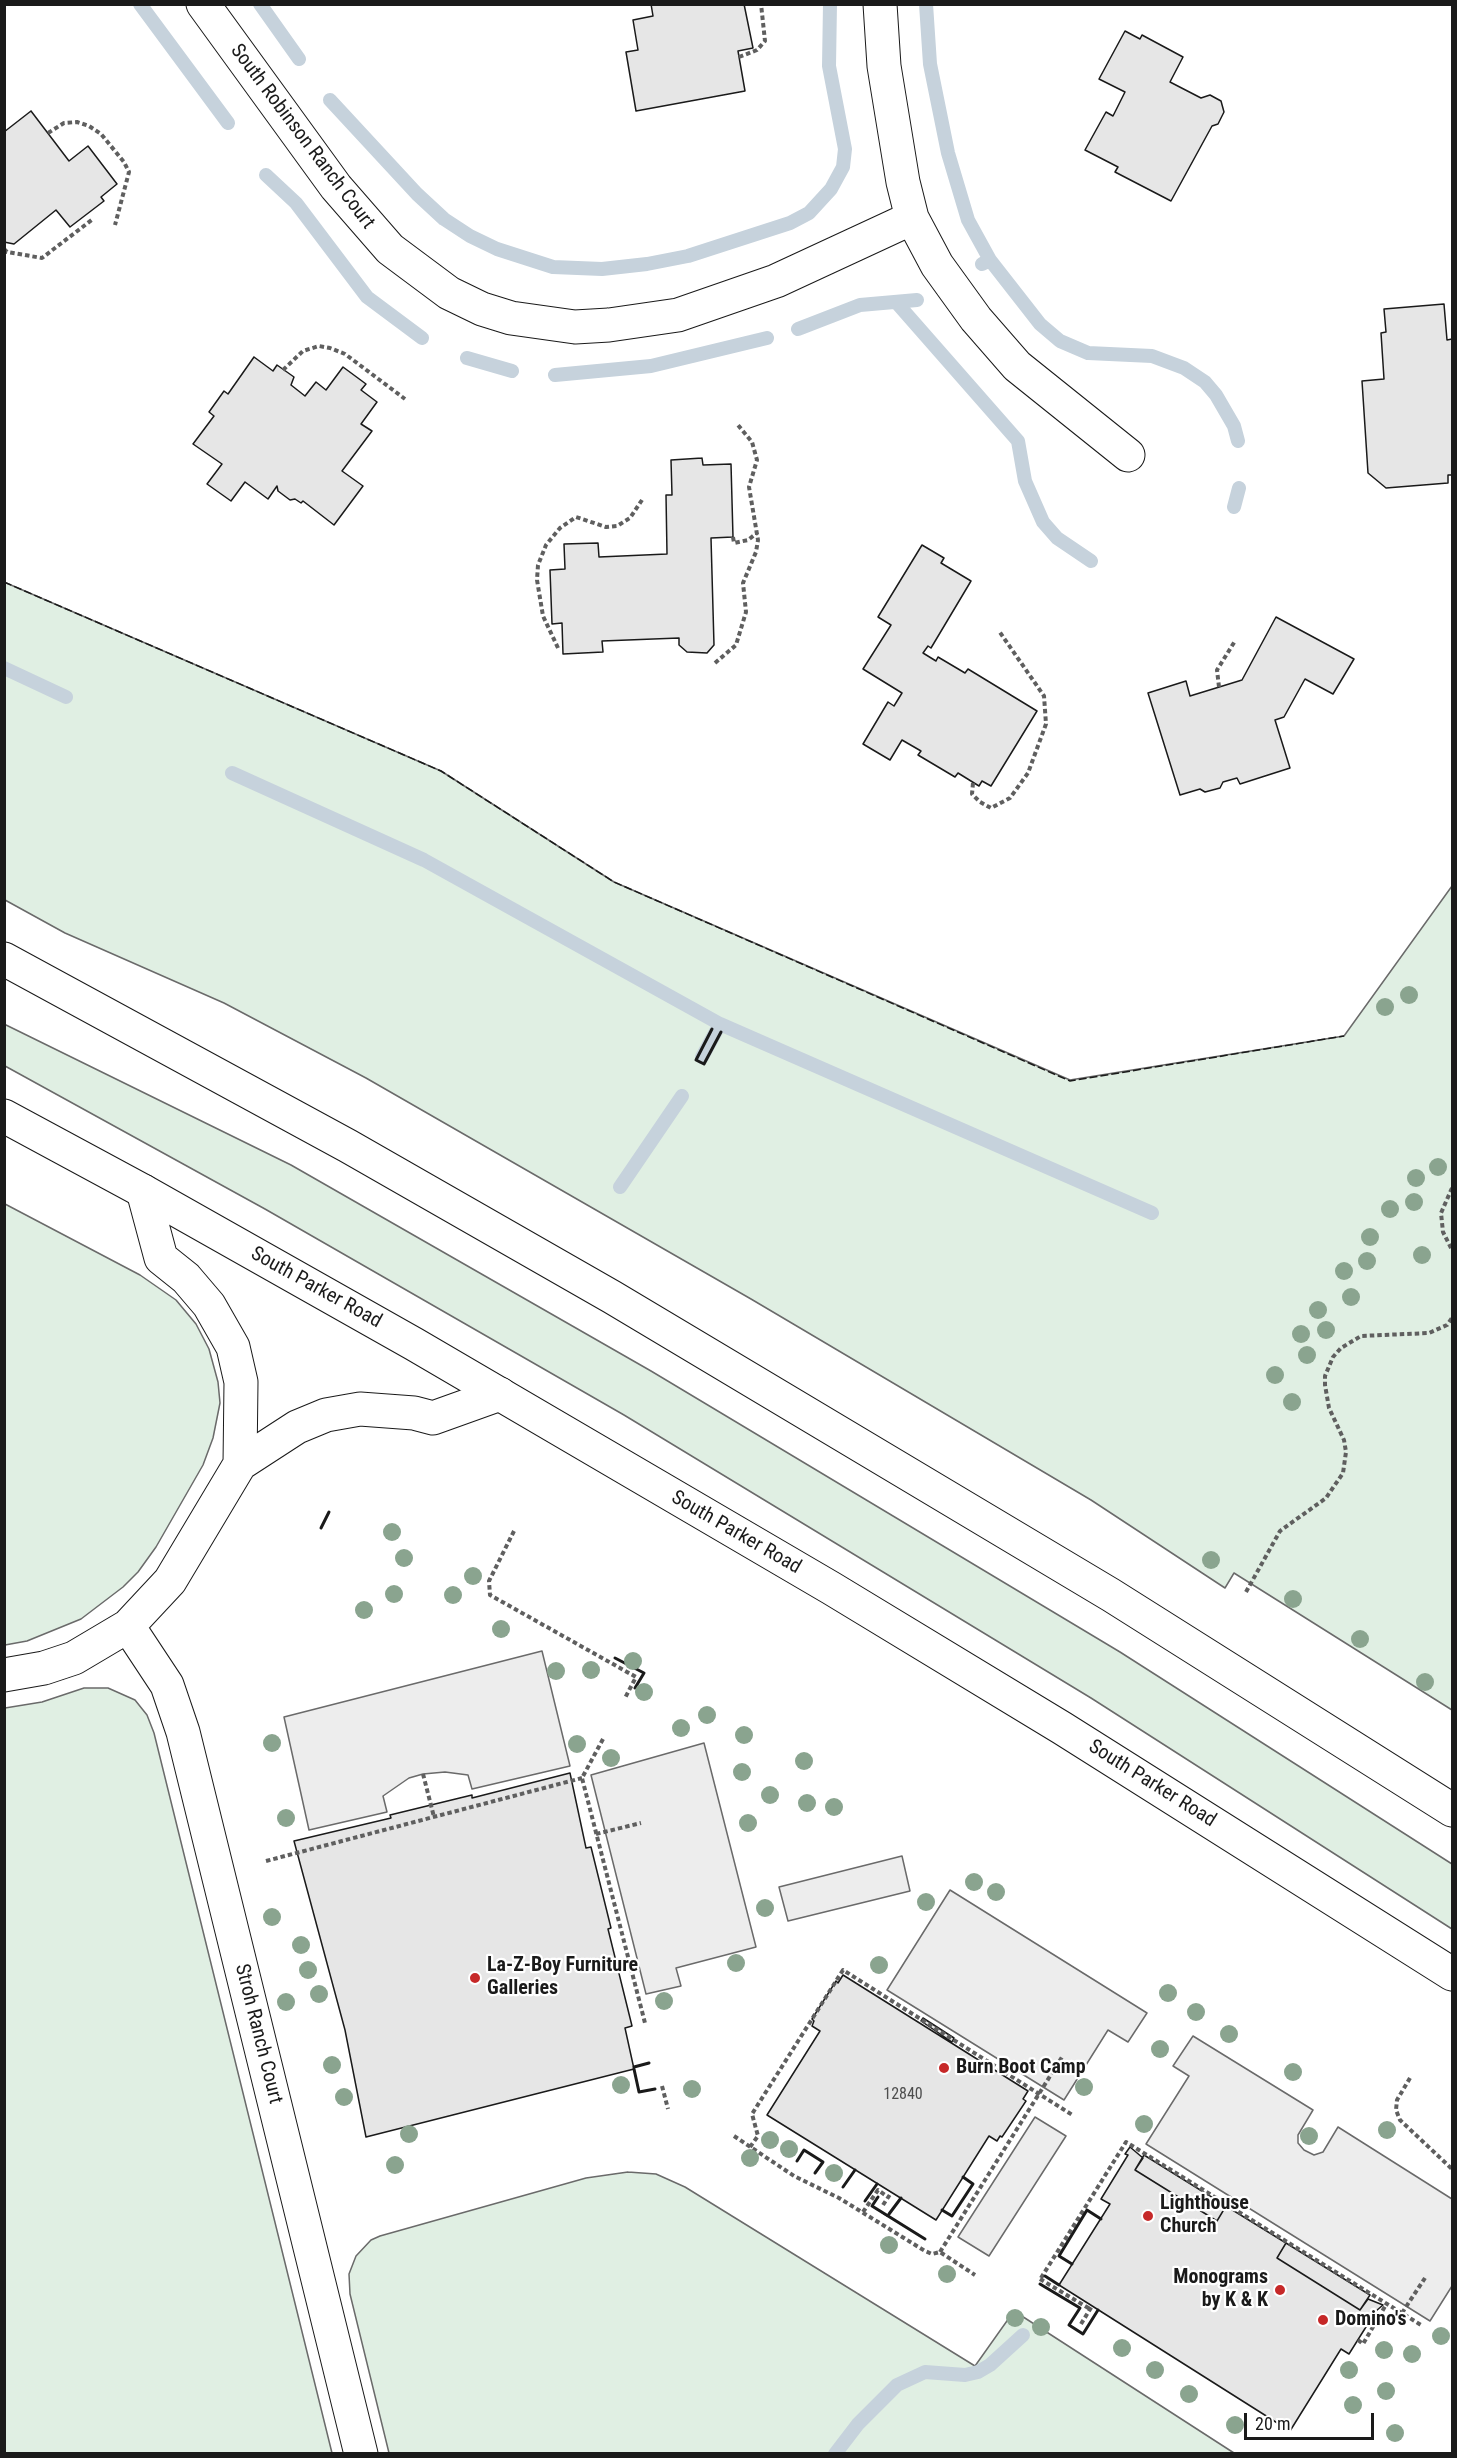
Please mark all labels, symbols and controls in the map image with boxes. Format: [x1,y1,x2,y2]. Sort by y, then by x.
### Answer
street label: South Robinson Ranch Court [225,40,379,234]
street label: South Parker Road [246,1242,386,1334]
street label: South Parker Road [667,1486,805,1580]
street label: South Parker Road [1084,1735,1220,1833]
place label: La-Z-Boy Furniture Galleries [487,1954,638,2001]
street label: Stroh Ranch Court [229,1962,287,2106]
marker: La-Z-Boy Furniture Galleries [468,1971,482,1985]
place label: Burn Boot Camp [956,2056,1086,2080]
marker: Burn Boot Camp [937,2061,951,2075]
house number: 12840 [883,2085,923,2105]
place label: Lighthouse Church [1160,2192,1249,2239]
marker: Lighthouse Church [1141,2209,1155,2223]
place label: Monograms by K & K [1173,2266,1268,2313]
marker: Monograms by K & K [1273,2283,1287,2297]
place label: Domino's [1335,2308,1406,2332]
marker: Domino's [1316,2313,1330,2327]
scale bar [1247,2401,1378,2439]
text: 20 m [1255,2413,1290,2434]

